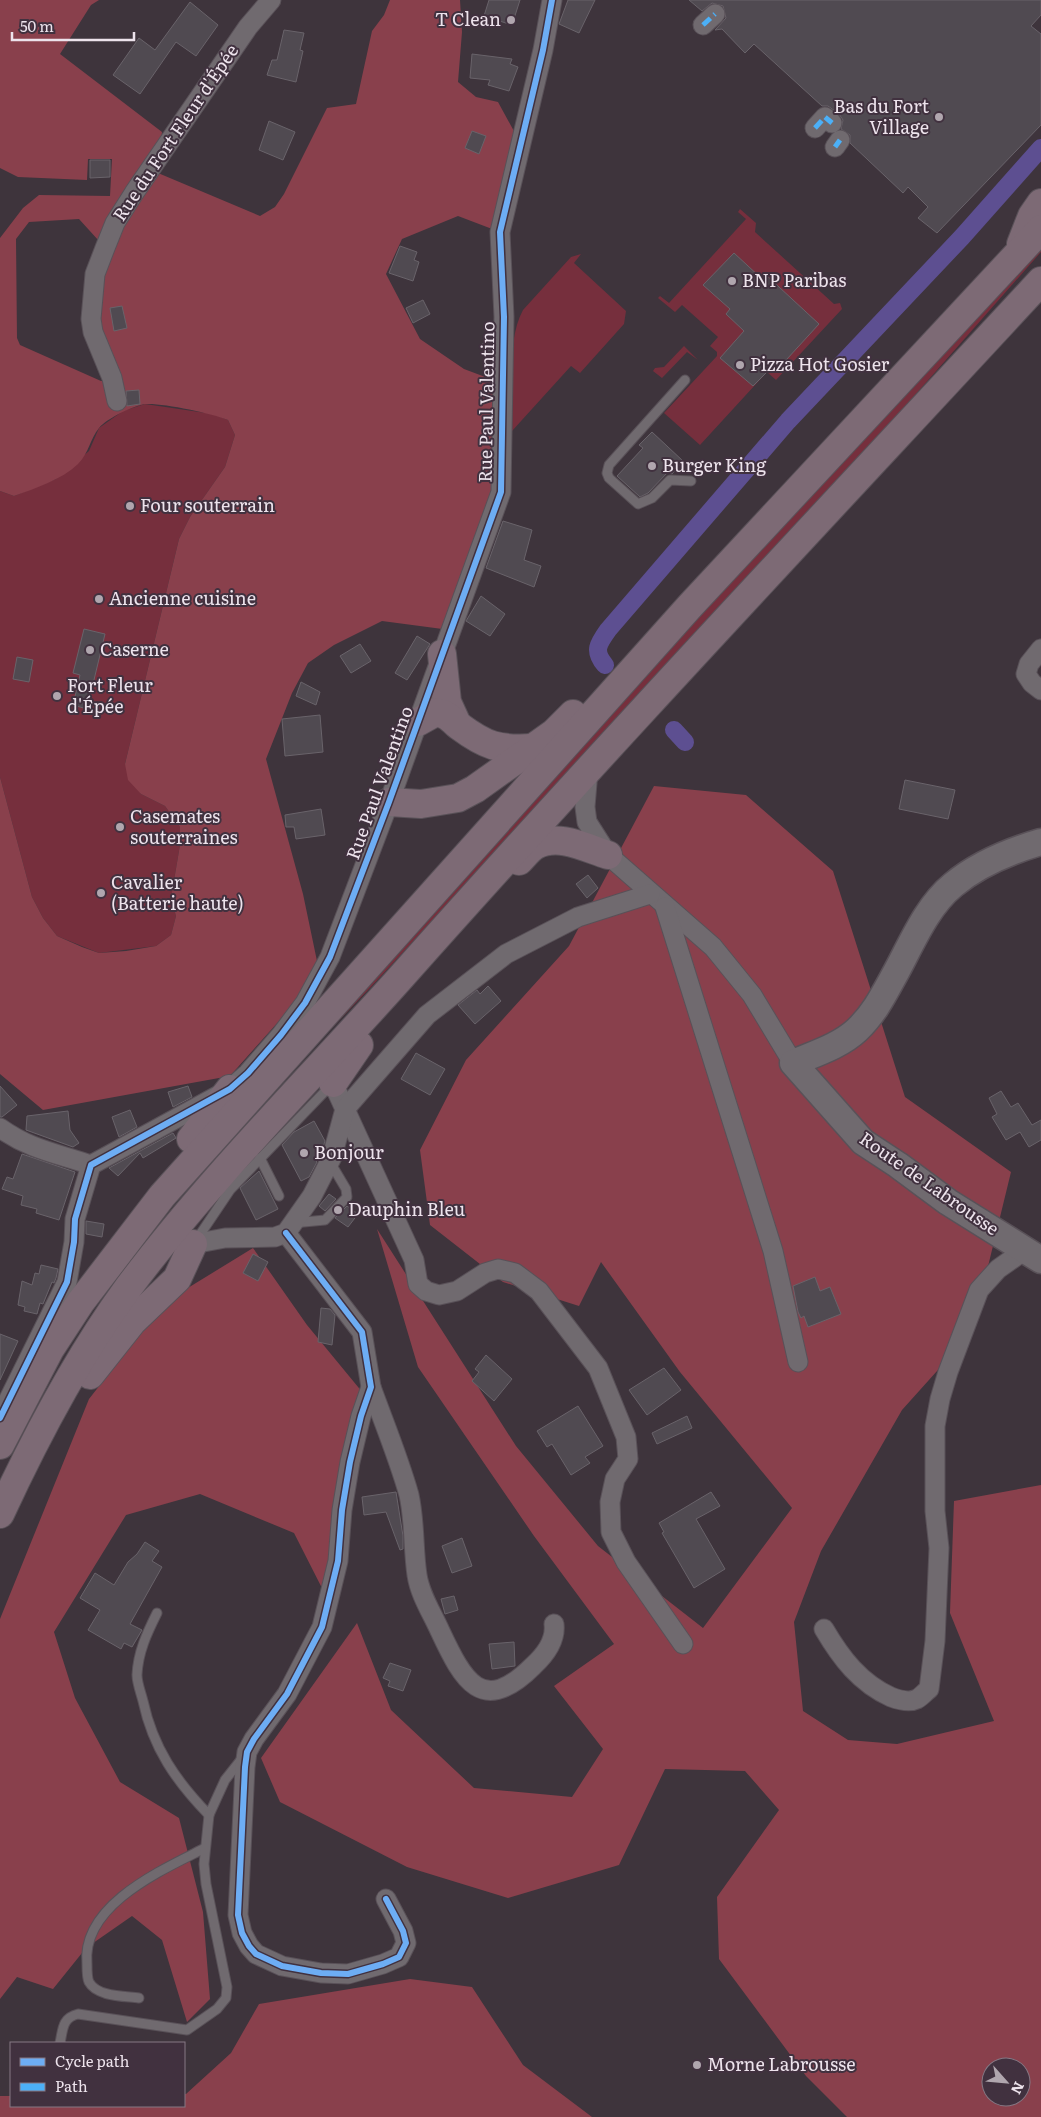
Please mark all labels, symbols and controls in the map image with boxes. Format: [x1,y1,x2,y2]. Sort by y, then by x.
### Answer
place label: T Clean [435,5,501,32]
scale bar [12,10,135,42]
text: 50 m [20,14,54,37]
marker: T Clean [505,14,517,26]
street label: Rue du Fort Fleur d'Épée [105,38,244,226]
place label: Bas du Fort Village [834,92,930,140]
marker: Bas du Fort Village [933,111,945,123]
place label: BNP Paribas [742,266,846,293]
marker: BNP Paribas [726,275,738,287]
street label: Rue Paul Valentino [471,321,500,483]
place label: Pizza Hot Gosier [750,350,890,377]
marker: Pizza Hot Gosier [734,359,746,371]
place label: Burger King [662,451,767,478]
marker: Burger King [646,460,658,472]
place label: Four souterrain [140,491,275,518]
marker: Four souterrain [124,500,136,512]
place label: Ancienne cuisine [109,584,256,611]
marker: Ancienne cuisine [93,593,105,605]
place label: Caserne [100,635,169,662]
marker: Caserne [84,644,96,656]
place label: Fort Fleur d'Épée [67,671,153,719]
marker: Fort Fleur d'Épée [51,690,63,702]
street label: Rue Paul Valentino [338,702,419,863]
place label: Casemates souterraines [130,802,238,850]
marker: Casemates souterraines [114,821,126,833]
place label: Cavalier (Batterie haute) [111,868,244,916]
marker: Cavalier (Batterie haute) [95,887,107,899]
street label: Route de Labrousse [855,1124,1005,1241]
place label: Bonjour [314,1138,384,1165]
marker: Bonjour [298,1147,310,1159]
place label: Dauphin Bleu [348,1195,465,1222]
marker: Dauphin Bleu [332,1204,344,1216]
legend [10,2042,185,2107]
text: Cycle path [55,2049,130,2072]
place label: Morne Labrousse [707,2050,856,2077]
north arrow [981,2057,1031,2107]
marker: Morne Labrousse [691,2059,703,2071]
text: Path [55,2074,88,2097]
text: N [1007,2079,1030,2098]

